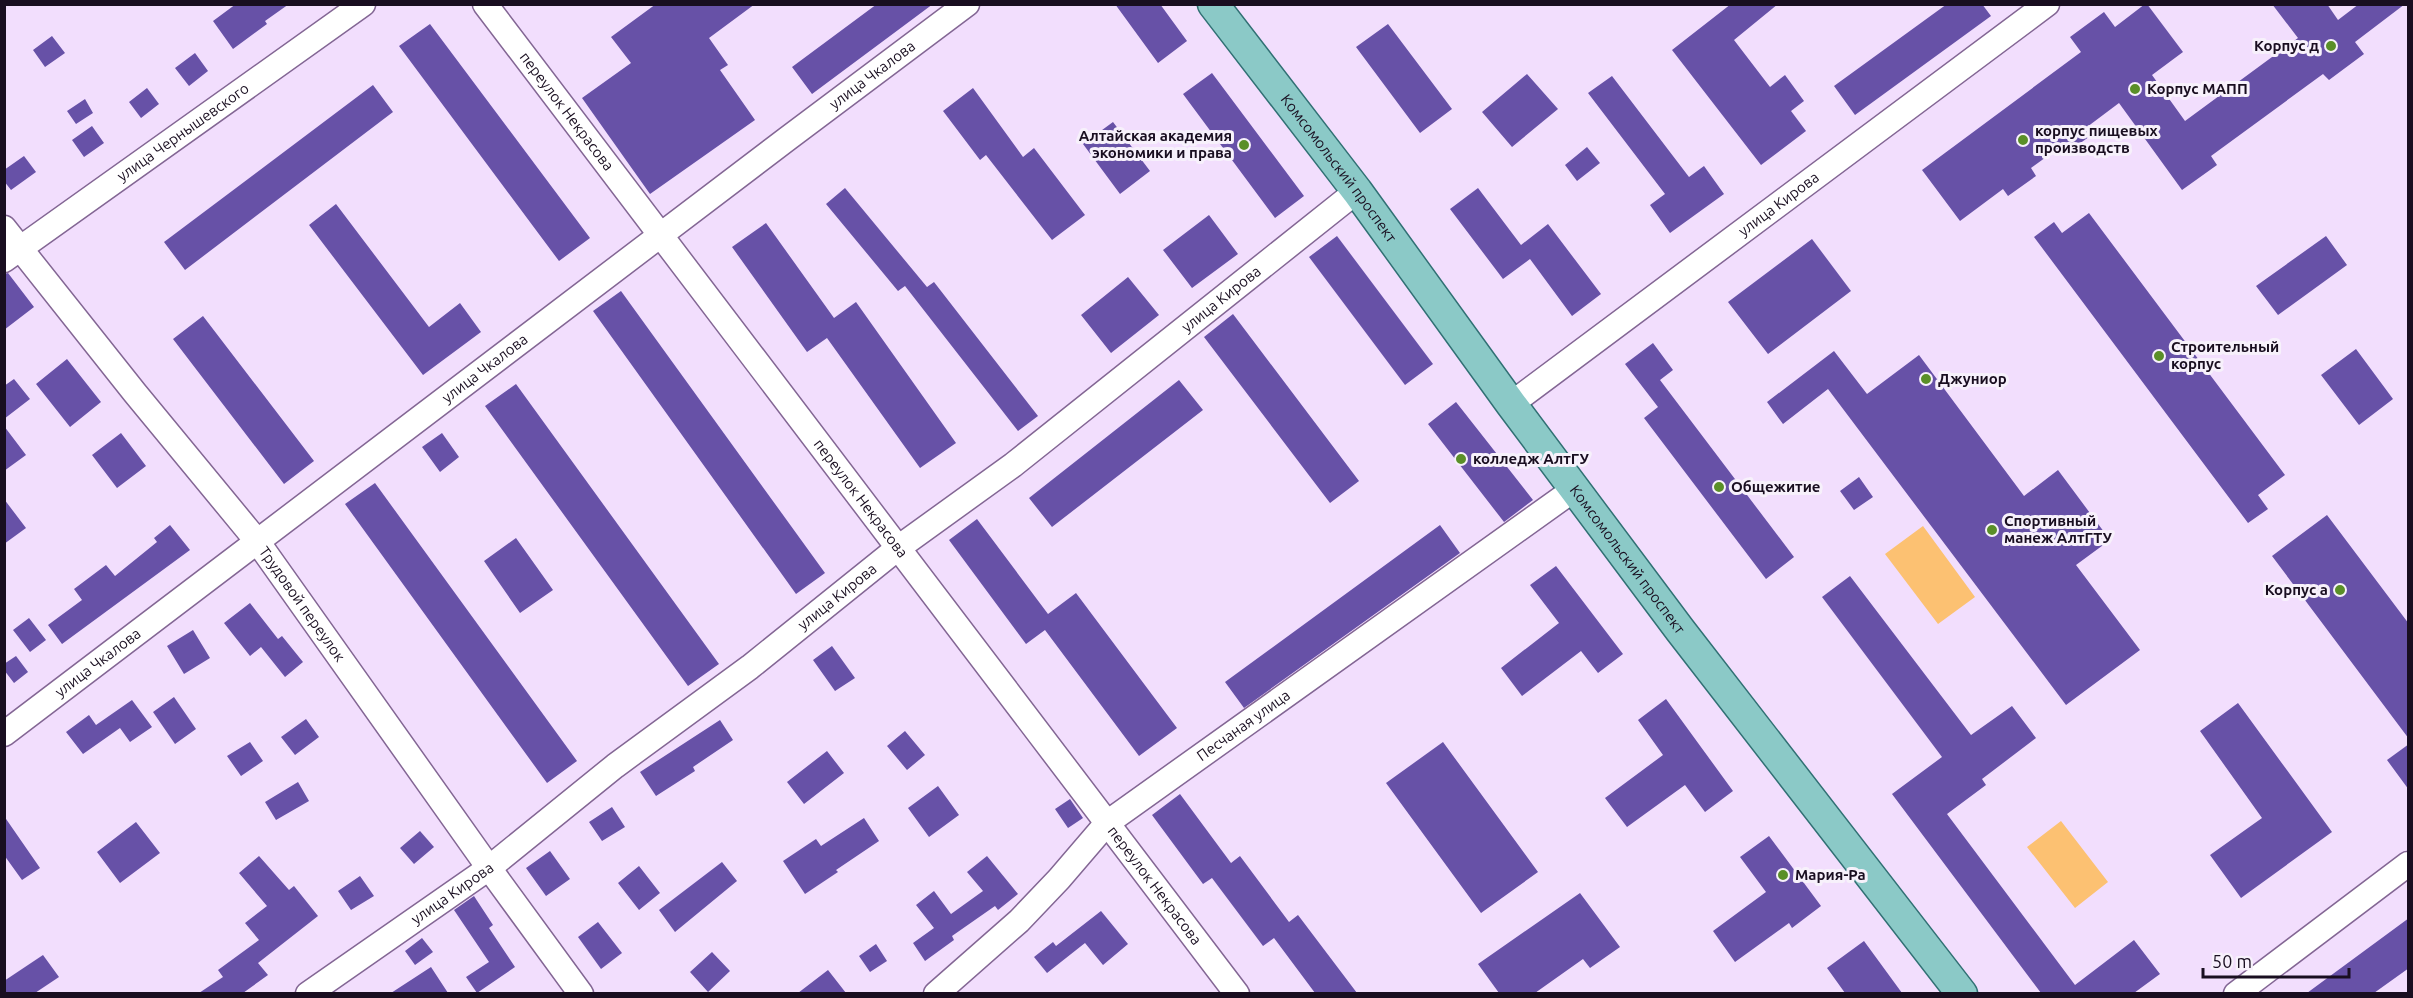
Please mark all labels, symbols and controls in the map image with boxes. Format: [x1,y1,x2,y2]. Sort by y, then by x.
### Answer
street label: улица Чкалова [826,37,918,112]
place label: Корпус д [2254,37,2319,54]
marker: Корпус д [2324,39,2338,53]
street label: переулок Некрасова [517,49,617,174]
street label: улица Чернышевского [114,79,252,185]
place label: Корпус МАПП [2147,80,2248,97]
marker: Корпус МАПП [2128,82,2142,96]
street label: Комсомольский проспект [1278,91,1401,246]
place label: корпус пищевых производств [2035,122,2158,156]
place label: Алтайская академия экономики и права [1079,127,1232,161]
marker: корпус пищевых производств [2016,133,2030,147]
marker: Алтайская академия экономики и права [1237,138,1251,152]
street label: улица Кирова [1735,168,1822,239]
street label: улица Кирова [1178,262,1264,335]
street label: улица Чкалова [439,330,531,406]
place label: Строительный корпус [2171,338,2279,372]
marker: Строительный корпус [2152,349,2166,363]
place label: Джуниор [1938,370,2007,387]
marker: Джуниор [1919,372,1933,386]
street label: переулок Некрасова [811,436,911,561]
place label: колледж АлтГУ [1473,450,1589,467]
marker: колледж АлтГУ [1454,452,1468,466]
place label: Общежитие [1731,478,1821,495]
marker: Общежитие [1712,480,1726,494]
street label: Комсомольский проспект [1567,482,1689,637]
place label: Спортивный манеж АлтГТУ [2004,512,2113,546]
marker: Спортивный манеж АлтГТУ [1985,523,1999,537]
street label: Трудовой переулок [256,543,349,665]
street label: улица Кирова [794,560,880,633]
place label: Корпус а [2265,581,2328,598]
marker: Корпус а [2333,583,2347,597]
street label: улица Чкалова [52,624,144,700]
street label: Песчаная улица [1193,686,1293,764]
street label: переулок Некрасова [1105,823,1205,948]
street label: улица Кирова [408,859,496,927]
place label: Мария-Ра [1795,866,1866,883]
marker: Мария-Ра [1776,868,1790,882]
scale bar [2203,941,2348,979]
text: 50 m [2212,951,2252,971]

